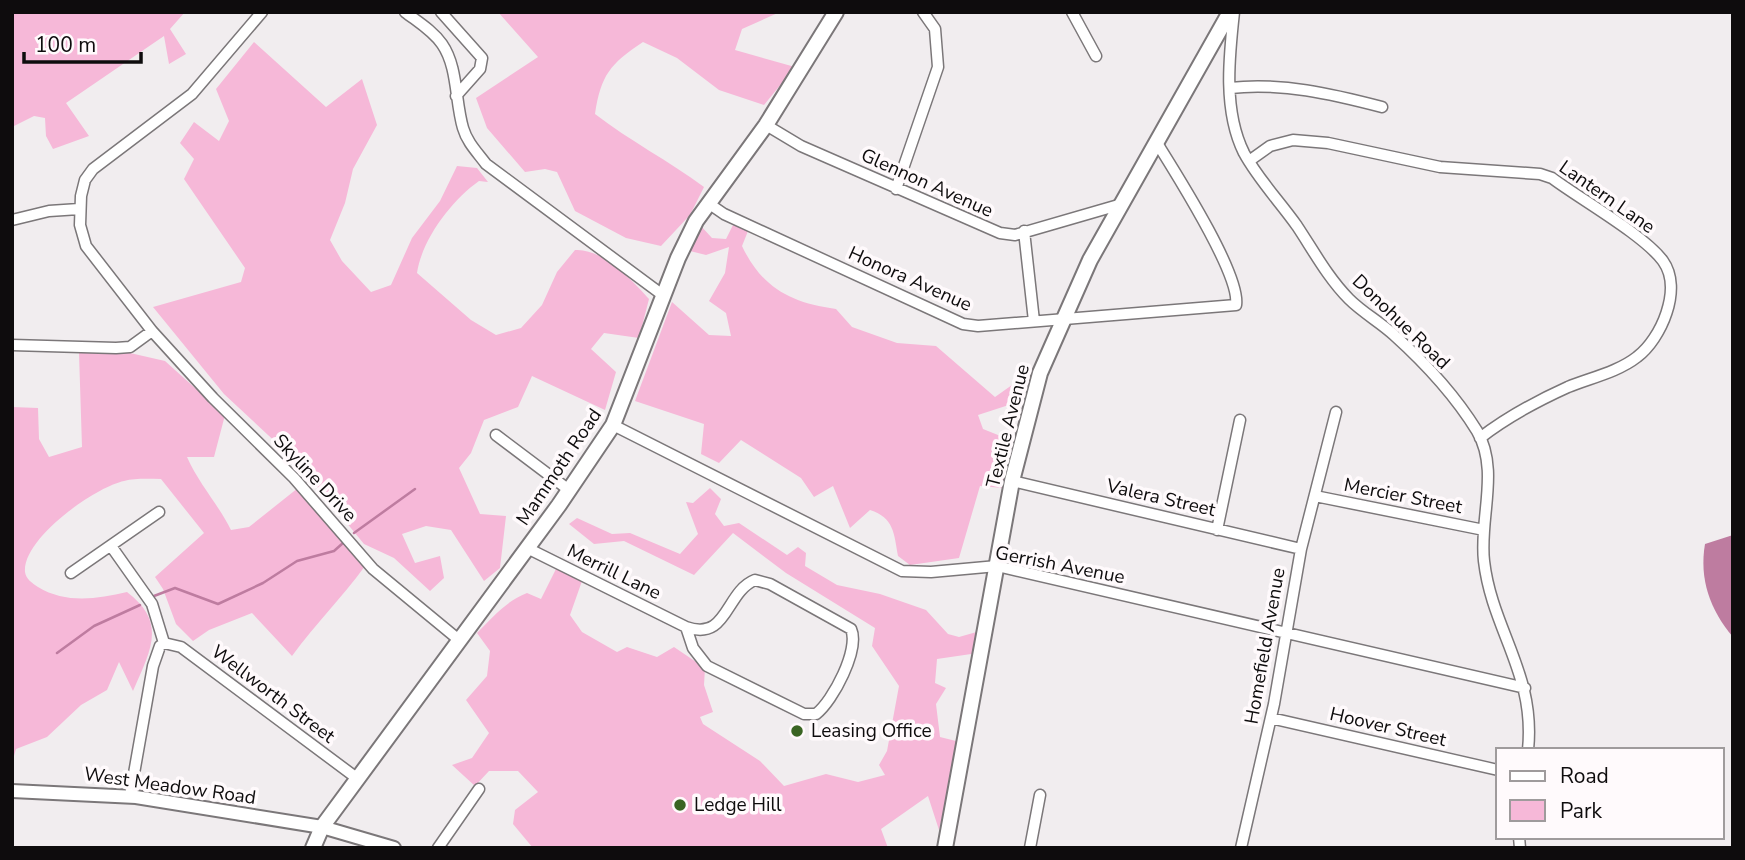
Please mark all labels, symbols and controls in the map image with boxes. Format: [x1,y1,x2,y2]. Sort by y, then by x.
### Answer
scale bar [24,21,142,65]
text: 100 m [35,31,96,59]
street label: Glennon Avenue [857,142,997,224]
street label: Lantern Lane [1554,154,1660,240]
street label: Honora Avenue [844,240,976,318]
street label: Donohue Road [1346,269,1456,375]
street label: Textile Avenue [980,362,1036,490]
street label: Mammoth Road [510,403,608,531]
street label: Skyline Drive [267,428,363,528]
street label: Mercier Street [1342,472,1465,520]
street label: Valera Street [1103,473,1218,523]
street label: Merrill Lane [563,538,665,606]
street label: Gerrish Avenue [993,540,1127,590]
street label: Homefield Avenue [1238,566,1292,726]
street label: Wellworth Street [206,639,341,749]
street label: Hoover Street [1327,701,1449,753]
place label: Leasing Office [811,718,932,744]
marker: Leasing Office [789,723,805,739]
legend [1496,748,1724,839]
street label: West Meadow Road [82,761,258,811]
text: Road [1560,762,1609,790]
place label: Ledge Hill [694,792,782,818]
marker: Ledge Hill [672,797,688,813]
text: Park [1560,797,1602,825]

